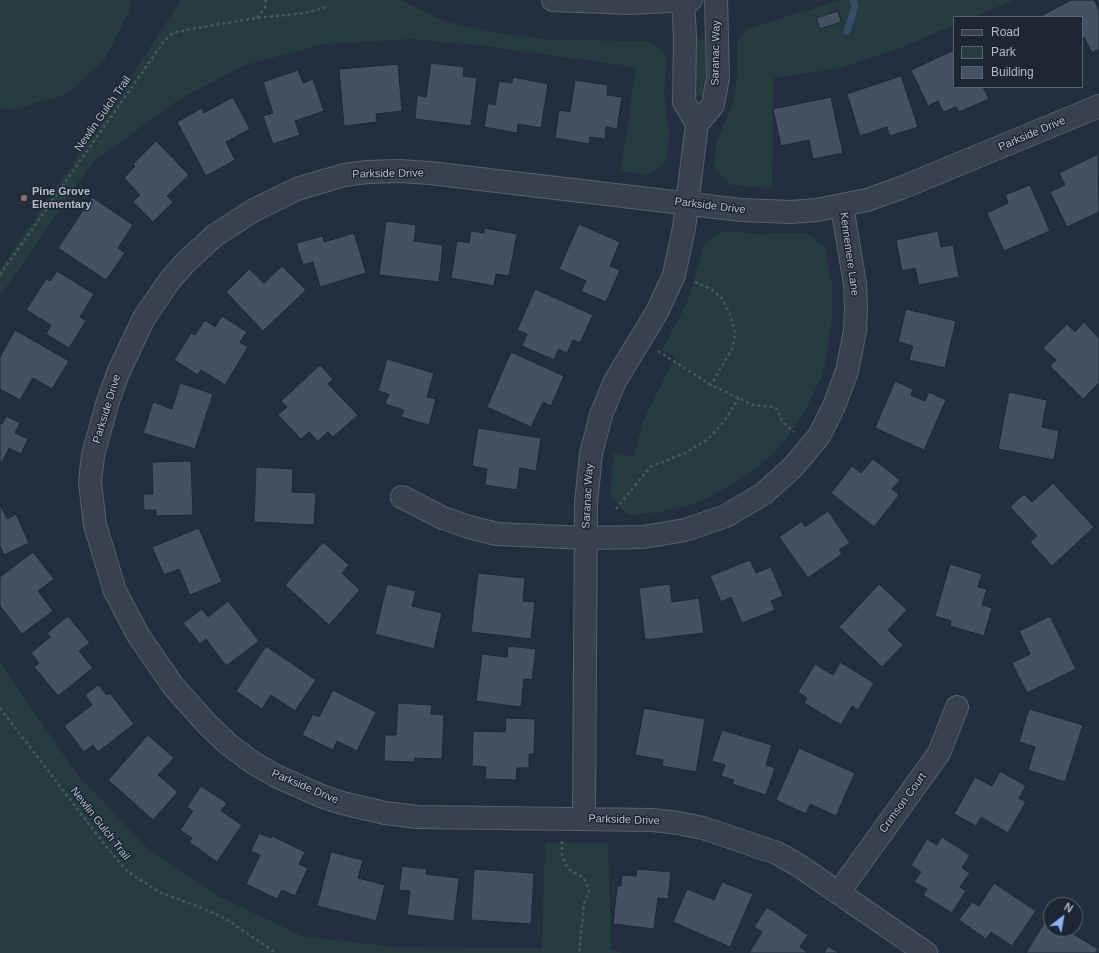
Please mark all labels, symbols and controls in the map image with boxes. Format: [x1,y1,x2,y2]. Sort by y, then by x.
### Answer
legend [953,16,1083,88]
street label: Saranac Way [709,20,723,86]
text: Road [991,25,1020,39]
text: Park [991,45,1016,59]
text: Building [991,65,1034,79]
street label: Newlin Gulch Trail [72,74,134,154]
street label: Parkside Drive [997,114,1067,154]
street label: Parkside Drive [352,167,424,181]
place label: Pine Grove Elementary [32,185,91,211]
marker: Pine Grove Elementary [19,193,29,203]
street label: Parkside Drive [674,195,746,217]
street label: Kennemere Lane [837,211,861,297]
street label: Parkside Drive [90,373,124,445]
street label: Saranac Way [580,463,596,529]
street label: Parkside Drive [270,767,340,807]
street label: Crimson Court [877,770,929,836]
street label: Newlin Gulch Trail [67,785,133,863]
street label: Parkside Drive [588,812,660,828]
north arrow [1043,897,1083,937]
text: N [1062,900,1075,915]

